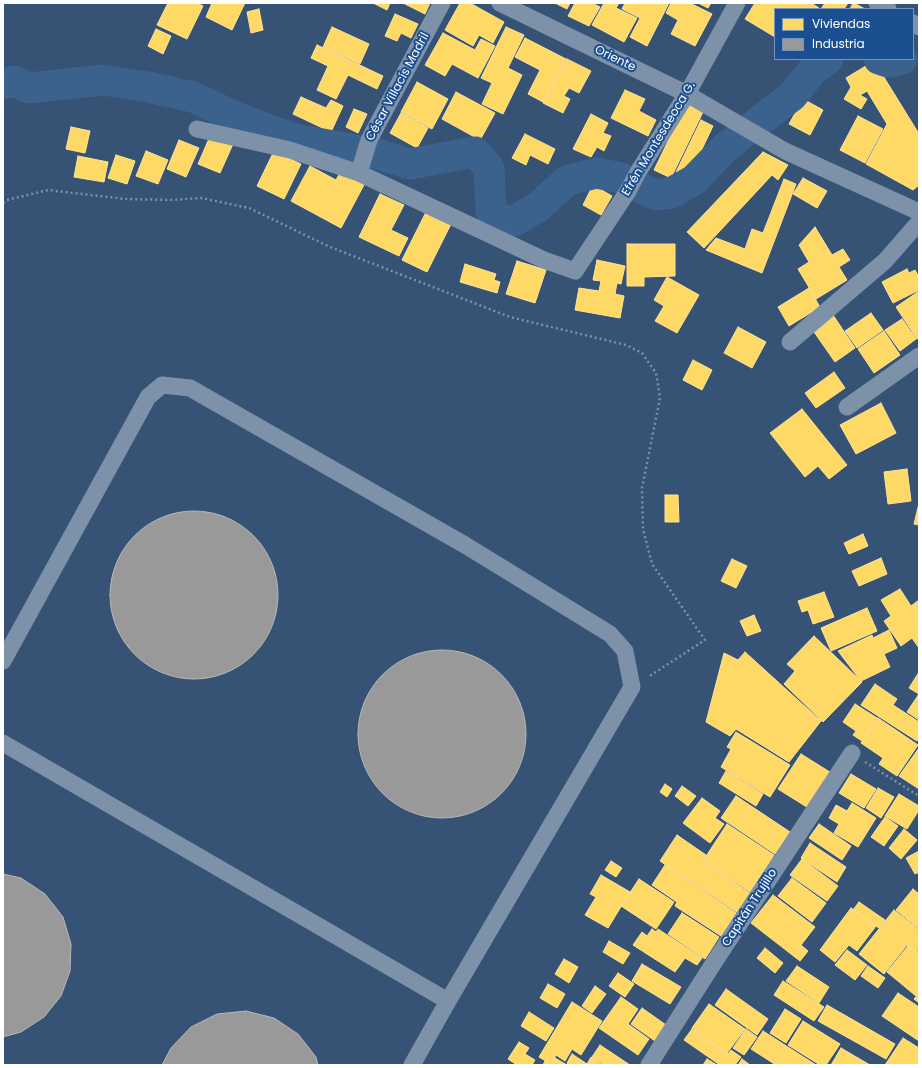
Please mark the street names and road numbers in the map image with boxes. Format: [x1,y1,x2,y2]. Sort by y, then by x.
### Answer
street label: César Villacís Madril [363,30,433,144]
street label: Oriente [592,43,638,75]
street label: Efrén Montesdeoca G. [619,79,699,199]
street label: Capitán Trujillo [719,866,781,950]

